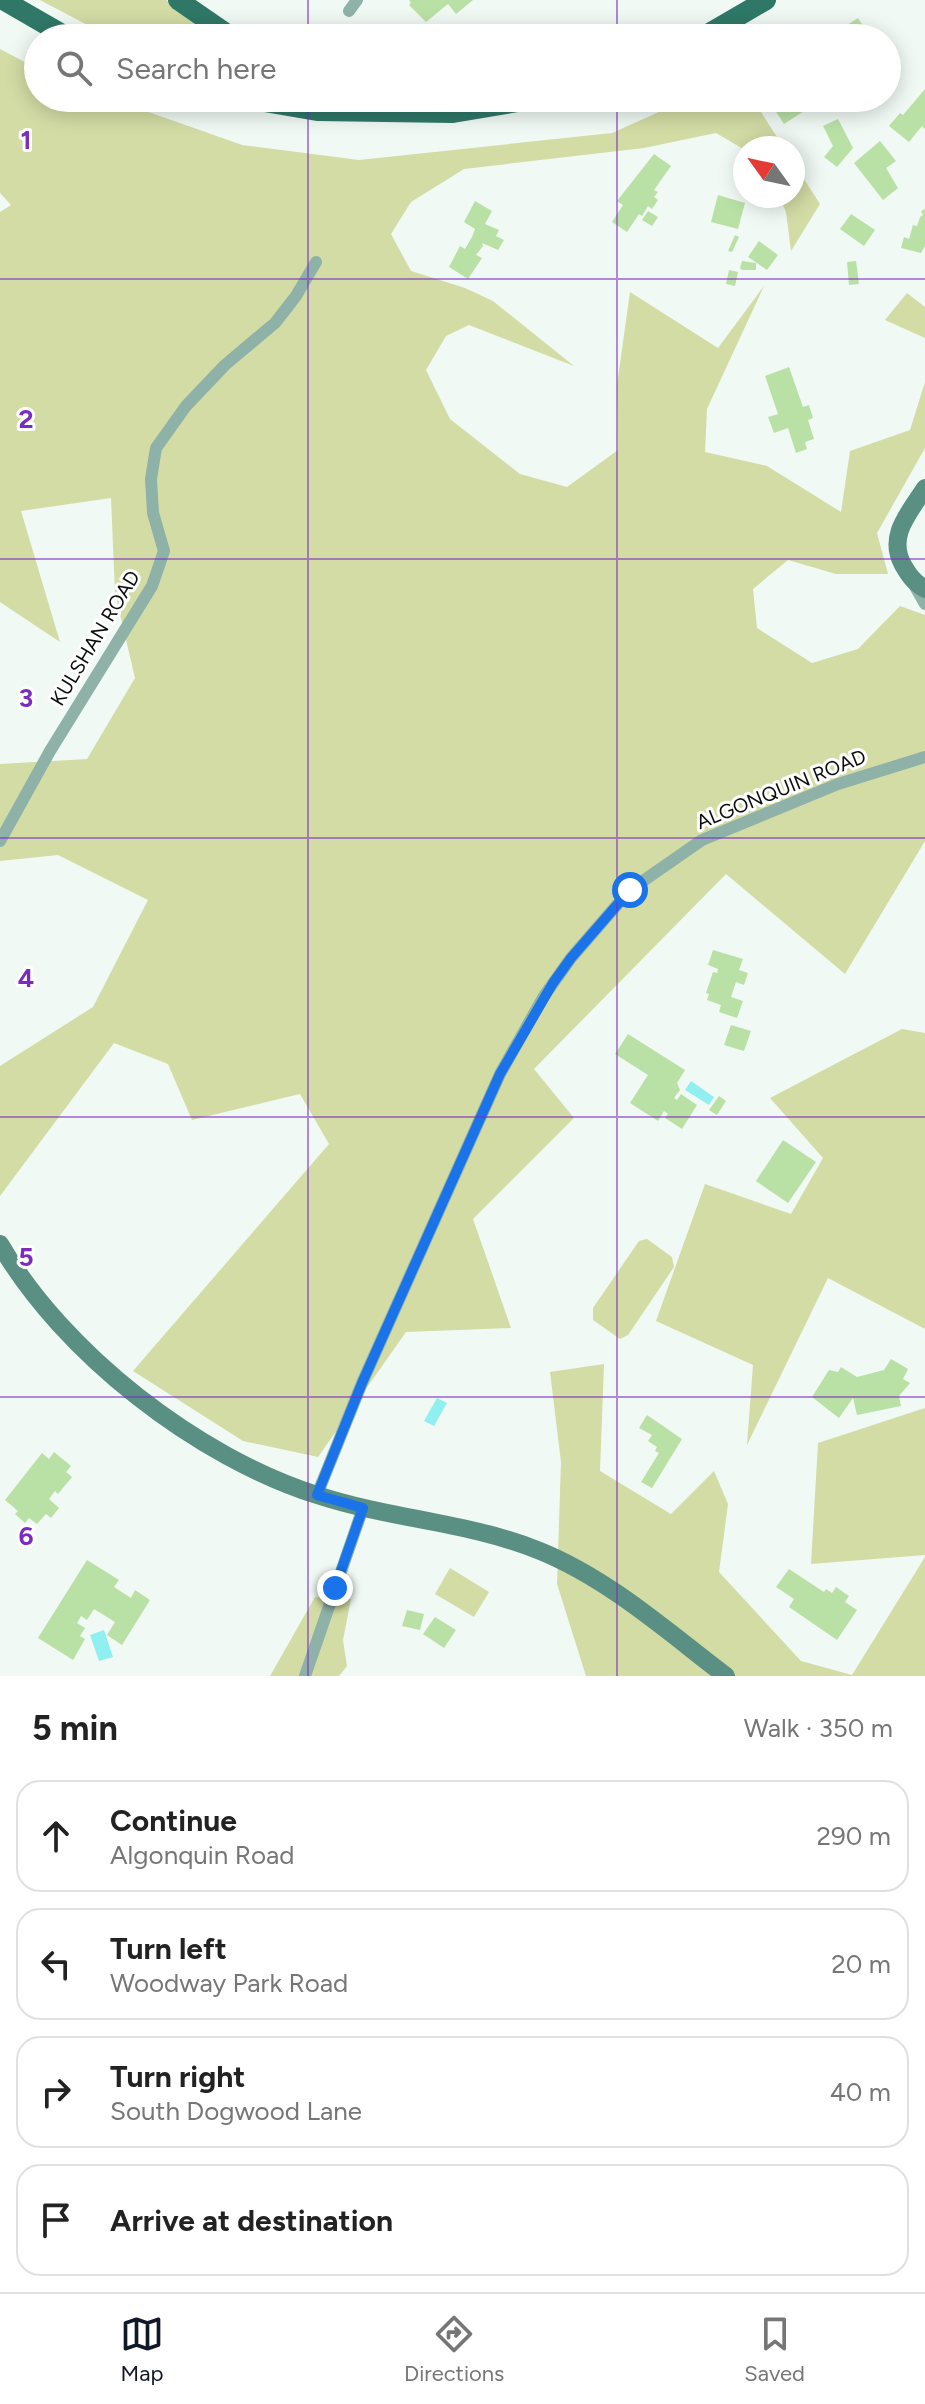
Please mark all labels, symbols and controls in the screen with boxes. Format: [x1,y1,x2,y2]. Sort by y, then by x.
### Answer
search box [24,24,901,112]
icon: search [52,46,96,90]
text: Search here [116,50,276,87]
text: 1 [21,124,31,156]
north arrow [733,136,805,208]
text: 2 [18,403,34,435]
street label: KULSHAN ROAD [45,566,145,710]
text: 3 [19,682,33,714]
street label: ALGONQUIN ROAD [693,744,869,834]
route start [612,872,648,908]
text: 4 [18,962,34,994]
text: 5 [18,1241,34,1273]
text: 6 [18,1520,34,1552]
route end [317,1570,353,1606]
text: 5 min [32,1708,118,1749]
text: Walk · 350 m [744,1712,893,1744]
text: Continue [110,1802,237,1839]
icon: ahead [34,1814,78,1858]
text: 290 m [817,1820,891,1852]
text: Algonquin Road [110,1839,295,1871]
text: Turn left [110,1930,227,1967]
icon: left [34,1942,78,1986]
text: 20 m [831,1948,891,1980]
text: Woodway Park Road [110,1967,348,1999]
text: Turn right [110,2058,245,2095]
icon: right [34,2070,78,2114]
text: 40 m [830,2076,891,2108]
text: South Dogwood Lane [110,2095,362,2127]
icon: arrive [34,2198,78,2242]
text: Arrive at destination [110,2202,393,2239]
tab: Map [120,2312,164,2387]
tab: Directions [404,2312,504,2387]
tab: Saved [744,2312,805,2387]

